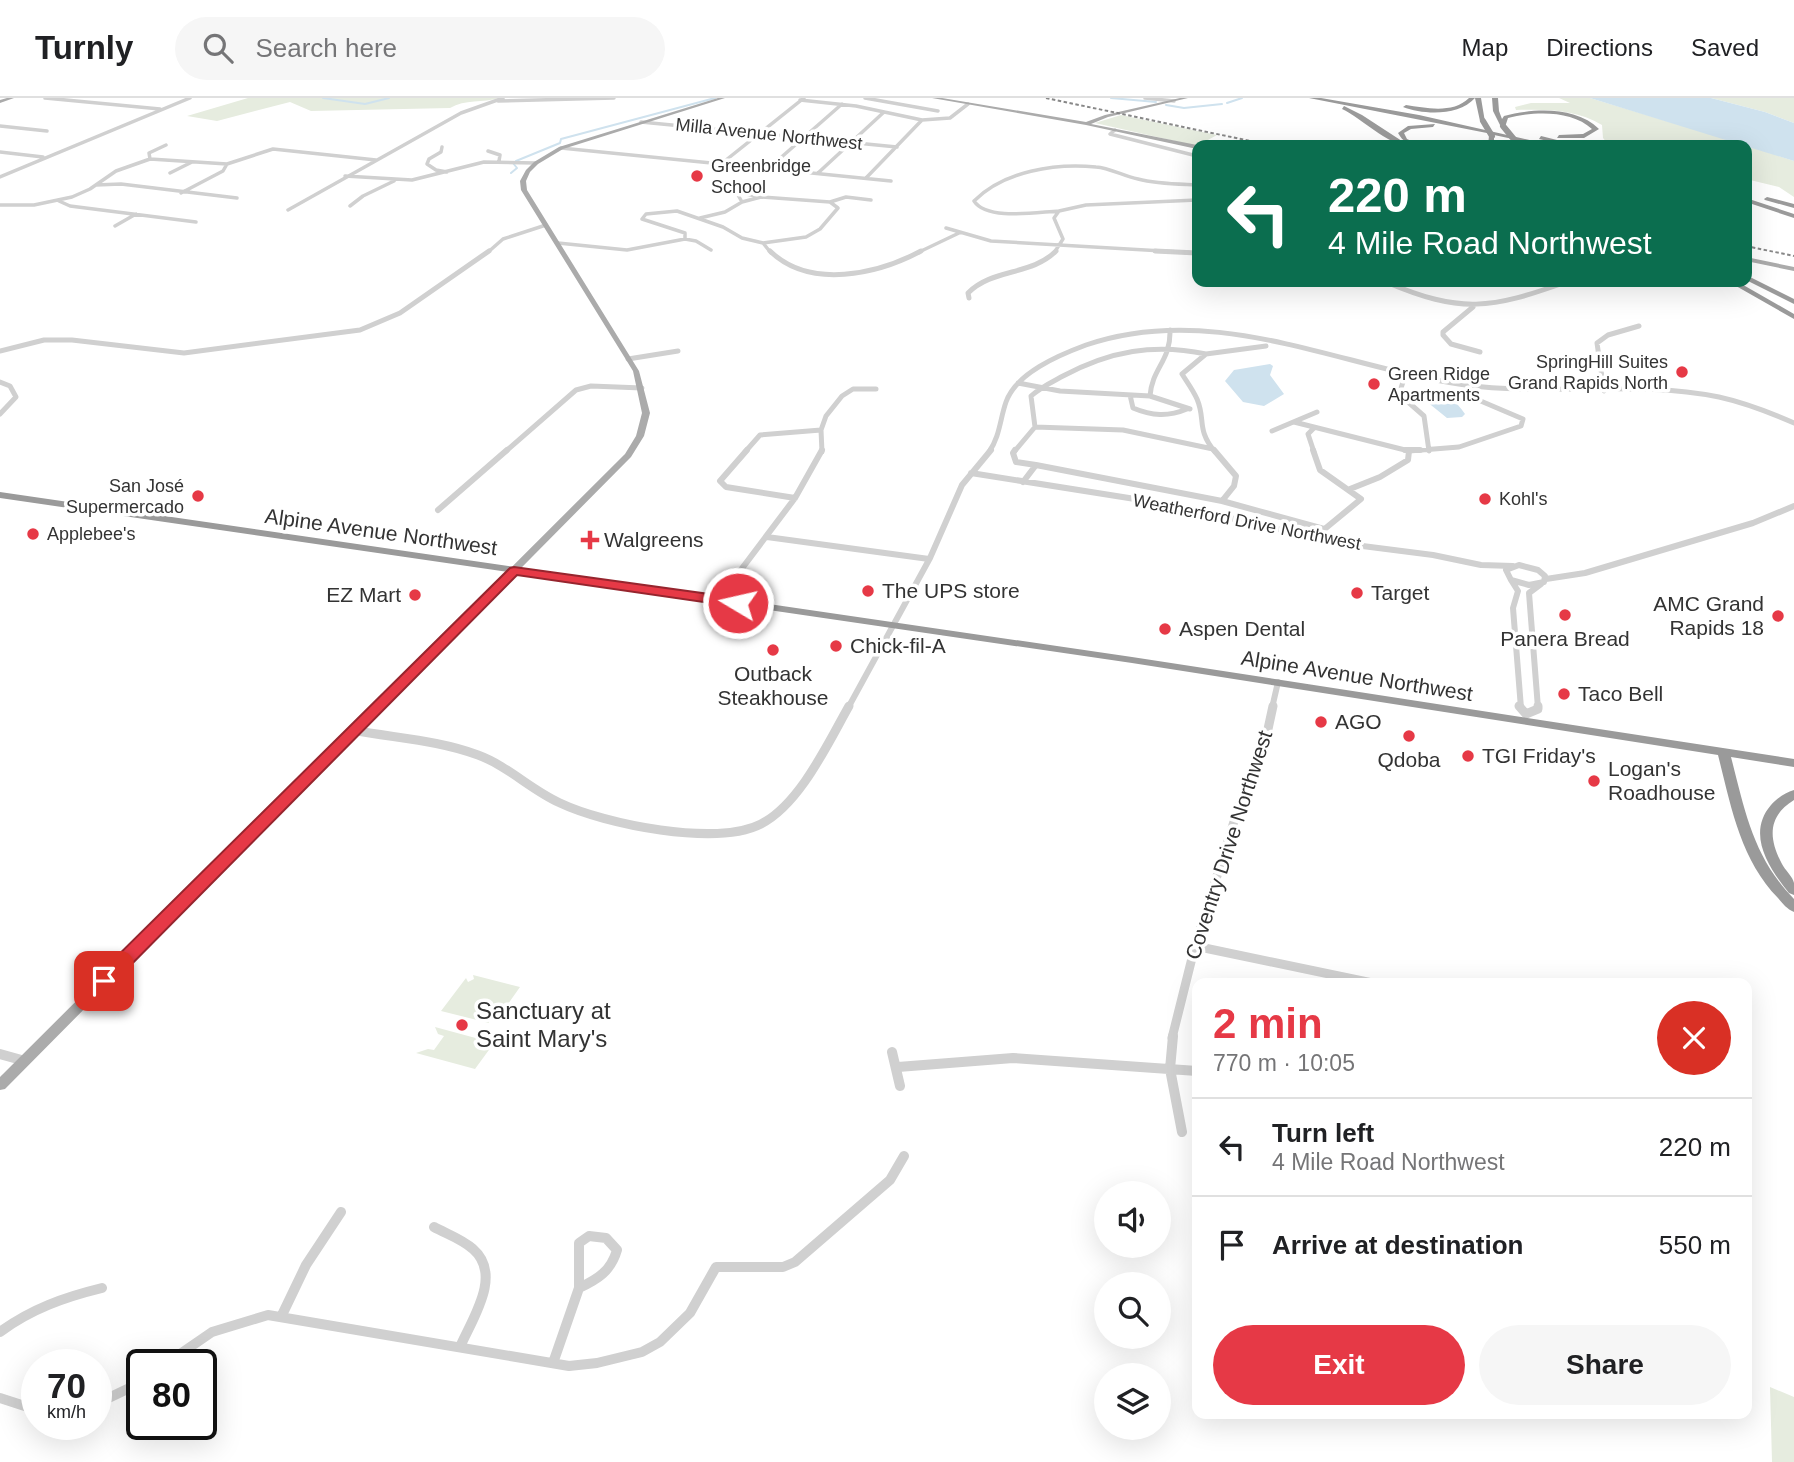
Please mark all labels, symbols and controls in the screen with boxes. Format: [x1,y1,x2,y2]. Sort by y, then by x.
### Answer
search box [175,17,665,80]
text: Turnly [35,29,133,66]
icon: search [199,29,237,67]
text: Search here [255,33,397,63]
text: Map [1462,34,1508,61]
text: Directions [1546,34,1653,61]
text: Saved [1691,34,1759,61]
street label: Milla Avenue Northwest [675,114,863,154]
place label: Greenbridge School [711,156,811,197]
marker: Greenbridge School [689,168,705,184]
icon: left [1213,168,1304,259]
text: 220 m [1328,168,1467,222]
text: 4 Mile Road Northwest [1328,225,1652,261]
place label: SpringHill Suites Grand Rapids North [1508,352,1668,393]
place label: Green Ridge Apartments [1388,364,1490,405]
marker: SpringHill Suites Grand Rapids North [1674,364,1690,380]
marker: Green Ridge Apartments [1366,376,1382,392]
place label: San José Supermercado [66,476,184,517]
marker: San José Supermercado [190,488,206,504]
place label: Kohl's [1499,489,1547,509]
street label: Weatherford Drive Northwest [1131,490,1363,554]
marker: Kohl's [1477,491,1493,507]
street label: Alpine Avenue Northwest [263,504,499,559]
place label: Applebee's [47,524,136,544]
marker: Applebee's [25,526,41,542]
place label: Walgreens [604,528,704,551]
marker: Walgreens [582,532,598,548]
position arrow [701,566,775,640]
place label: The UPS store [882,579,1020,602]
place label: Target [1371,581,1430,604]
place label: EZ Mart [326,583,401,606]
marker: The UPS store [860,583,876,599]
marker: Target [1349,585,1365,601]
marker: EZ Mart [407,587,423,603]
place label: AMC Grand Rapids 18 [1653,592,1764,639]
marker: Panera Bread [1557,607,1573,623]
marker: AMC Grand Rapids 18 [1770,608,1786,624]
place label: Aspen Dental [1179,617,1305,640]
marker: Aspen Dental [1157,621,1173,637]
place label: Panera Bread [1500,627,1630,650]
place label: Chick-fil-A [850,634,946,657]
marker: Chick-fil-A [828,638,844,654]
marker: Outback Steakhouse [765,642,781,658]
street label: Alpine Avenue Northwest [1240,646,1475,705]
place label: Outback Steakhouse [718,662,828,709]
place label: Taco Bell [1578,682,1663,705]
marker: Taco Bell [1556,686,1572,702]
place label: AGO [1335,710,1382,733]
marker: AGO [1313,714,1329,730]
street label: Coventry Drive Northwest [1181,727,1276,962]
marker: Qdoba [1401,728,1417,744]
place label: TGI Friday's [1482,744,1596,767]
place label: Qdoba [1377,748,1441,771]
marker: TGI Friday's [1460,748,1476,764]
place label: Logan's Roadhouse [1608,757,1715,804]
marker: Logan's Roadhouse [1586,773,1602,789]
pin [74,951,134,1011]
icon: arrive [85,962,123,1000]
place label: Sanctuary at Saint Mary's [476,997,611,1052]
text: 2 min [1213,1000,1323,1047]
button: close [1657,1001,1731,1075]
marker: Sanctuary at Saint Mary's [454,1017,470,1033]
text: 770 m · 10:05 [1213,1050,1355,1076]
text: Turn left [1272,1118,1374,1148]
icon: left [1213,1128,1251,1166]
text: 220 m [1659,1132,1731,1162]
text: 4 Mile Road Northwest [1272,1149,1505,1175]
map controls [1094,1181,1171,1440]
button: sound [1094,1181,1171,1258]
icon: arrive [1213,1226,1251,1264]
text: Arrive at destination [1272,1230,1523,1260]
text: 550 m [1659,1230,1731,1260]
button: search [1094,1272,1171,1349]
button: Exit [1213,1325,1465,1405]
button: Share [1479,1325,1731,1405]
speed limit sign: 80 [126,1349,217,1440]
button: layers [1094,1363,1171,1440]
text: 70 [47,1366,86,1405]
text: km/h [47,1402,86,1422]

